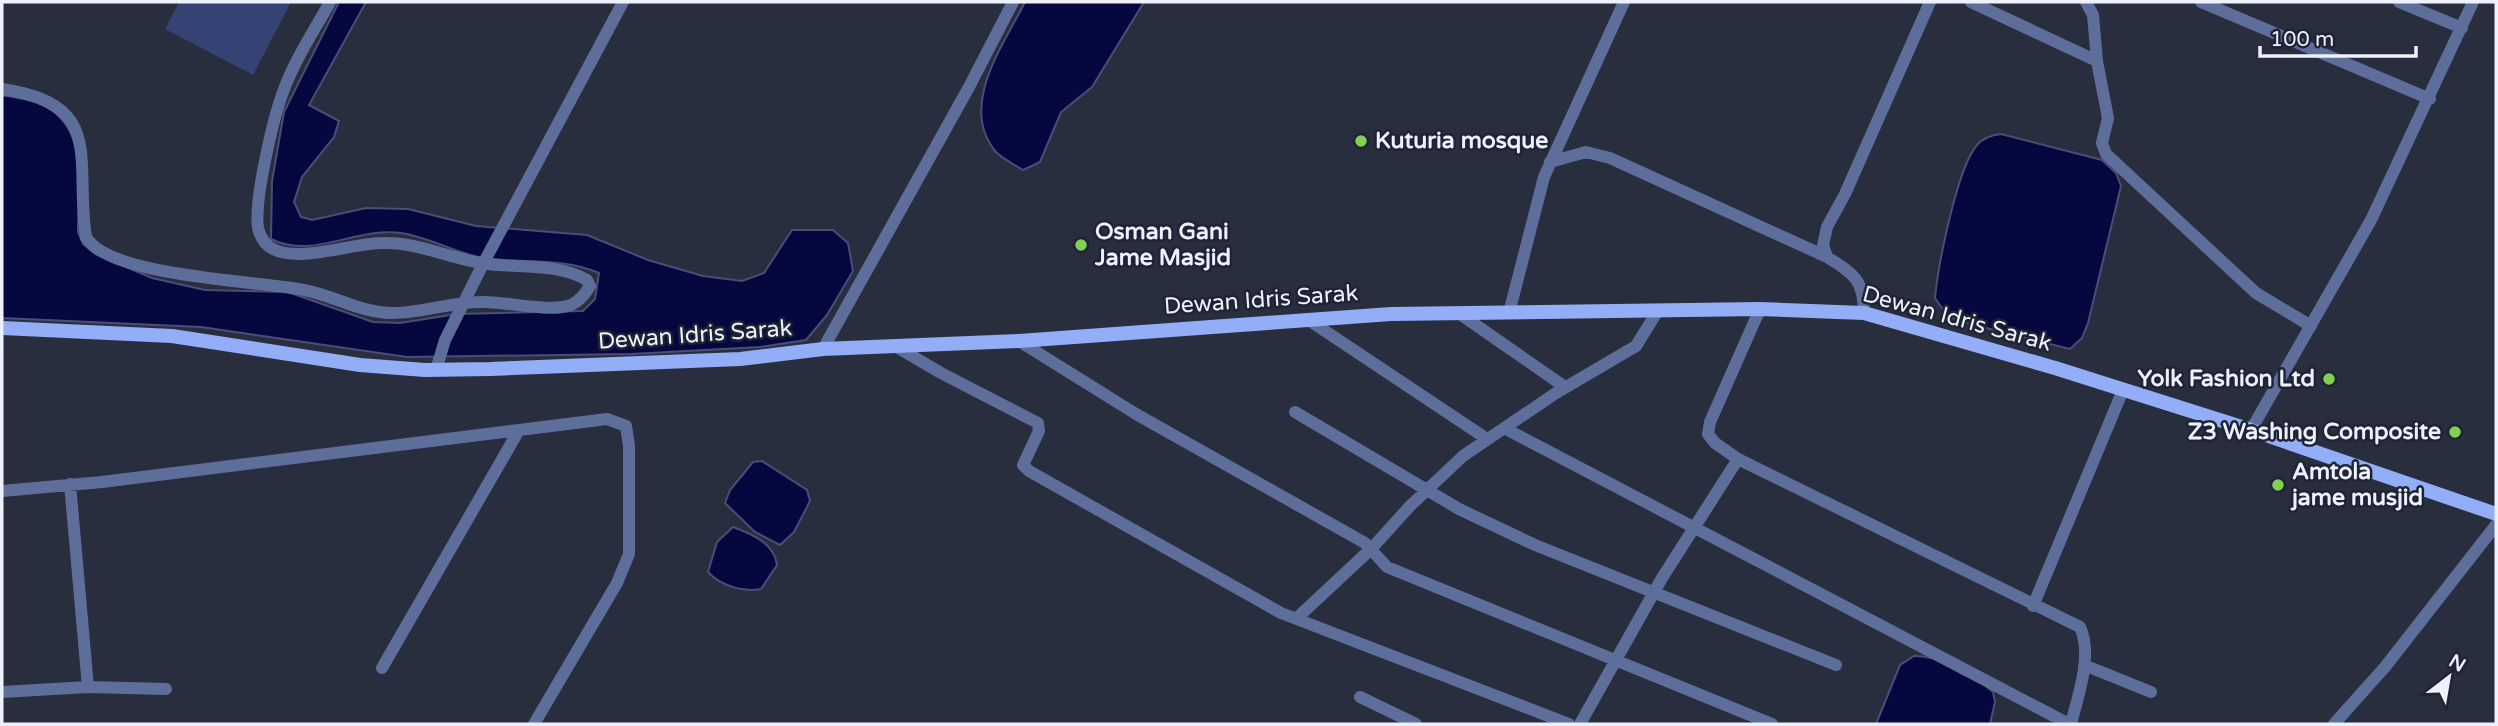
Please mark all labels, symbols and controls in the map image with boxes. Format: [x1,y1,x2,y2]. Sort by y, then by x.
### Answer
scale bar [2260,14,2416,58]
text: 100 m [2270,27,2334,52]
place label: Kuturia mosque [1375,127,1548,155]
marker: Kuturia mosque [1353,133,1369,149]
place label: Osman Gani Jame Masjid [1094,218,1231,272]
marker: Osman Gani Jame Masjid [1073,237,1089,253]
street label: Dewan Idris Sarak [1163,279,1359,321]
street label: Dewan Idris Sarak [1859,280,2055,358]
street label: Dewan Idris Sarak [597,314,793,356]
place label: Yolk Fashion Ltd [2138,365,2315,393]
marker: Yolk Fashion Ltd [2321,371,2337,387]
place label: Z3 Washing Composite [2188,418,2441,446]
marker: Z3 Washing Composite [2447,424,2463,440]
place label: Amtola jame musjid [2290,458,2423,512]
marker: Amtola jame musjid [2270,477,2286,493]
north arrow [2414,642,2484,712]
text: N [2445,650,2469,677]

